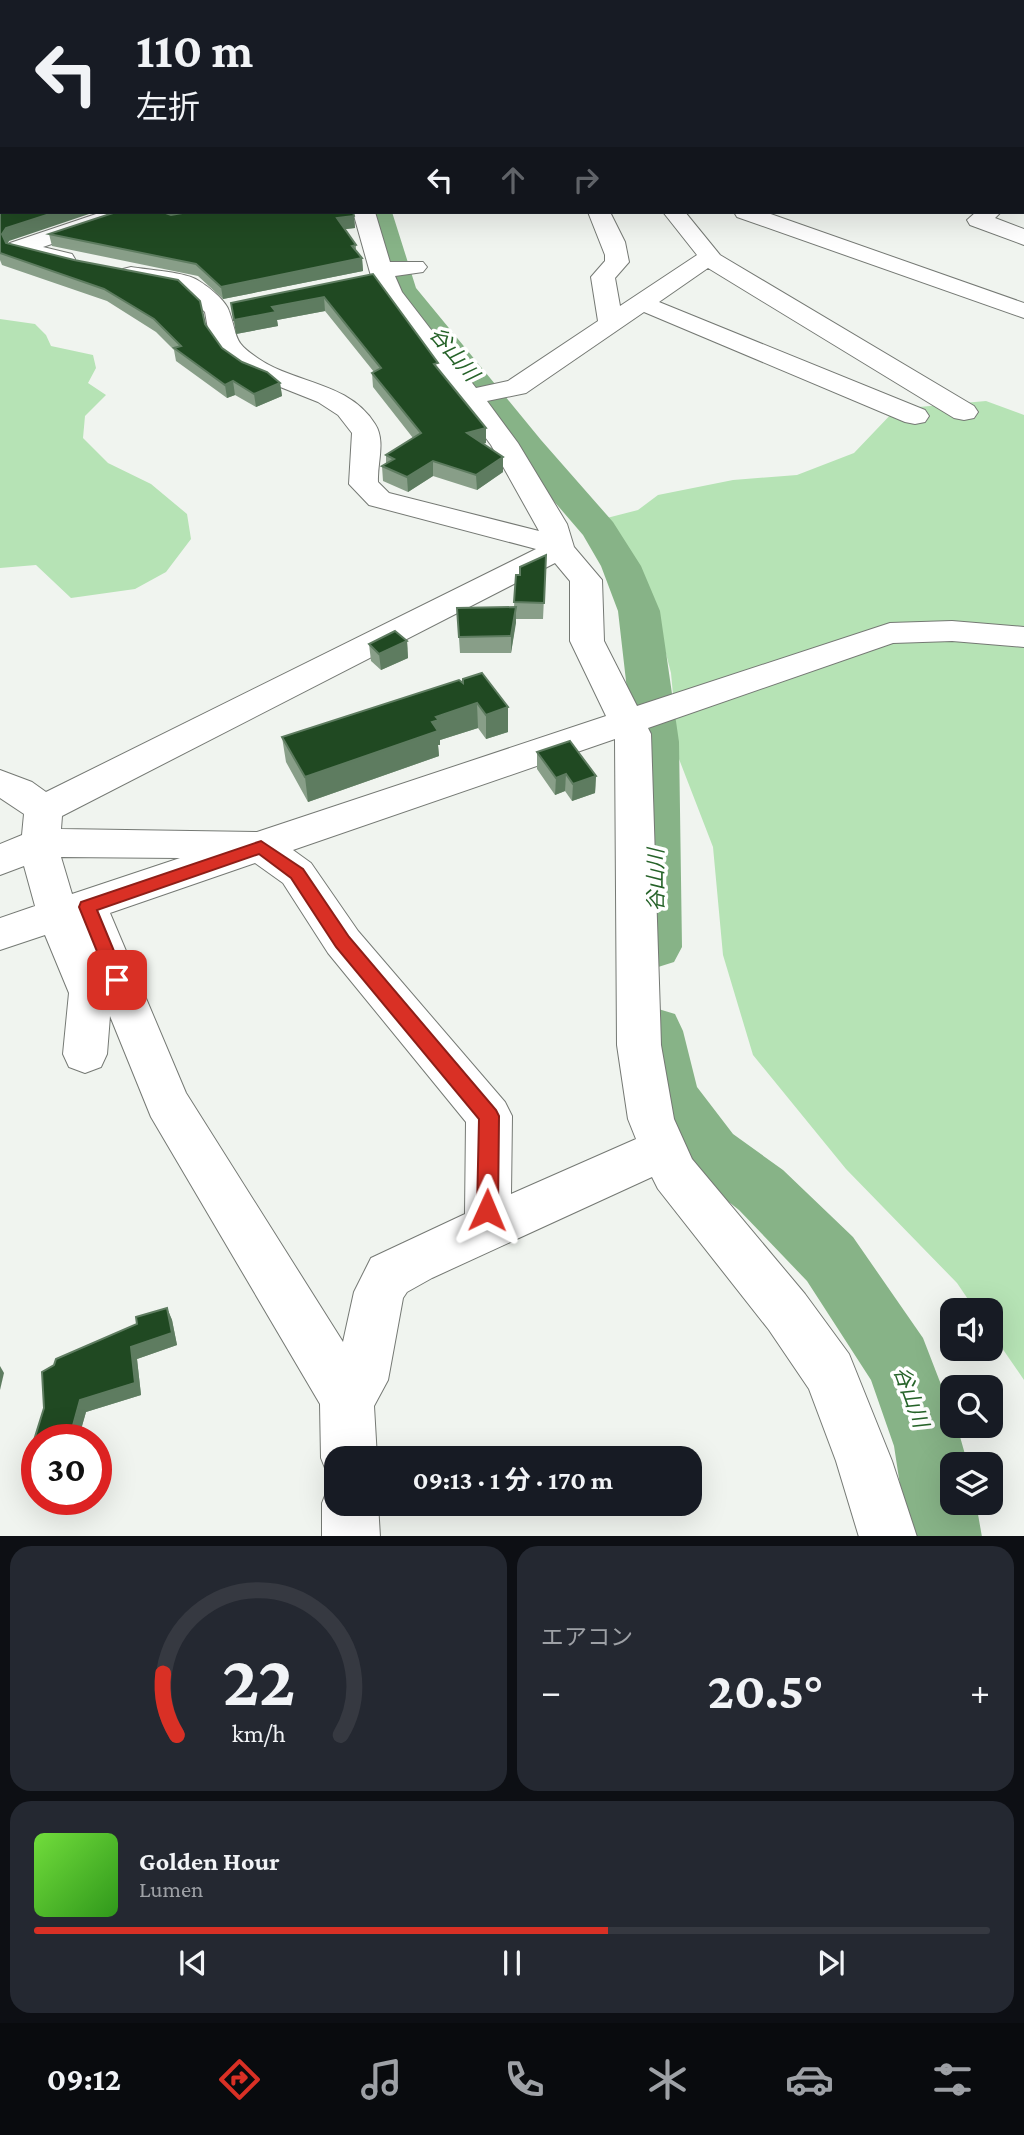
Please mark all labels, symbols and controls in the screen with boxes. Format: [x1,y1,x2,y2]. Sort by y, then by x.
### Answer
text: 110 m [136,23,253,78]
icon: left [21,28,112,119]
text: 左折 [136,89,200,125]
icon: left [421,161,459,199]
icon: ahead [494,161,532,199]
icon: right [567,161,605,199]
water label: 谷山川 [425,322,485,387]
water label: 谷山川 [644,847,668,912]
pin [87,950,147,1010]
icon: arrive [98,961,136,999]
position arrow [450,1173,524,1247]
map controls [940,1298,1003,1515]
button: sound [940,1298,1003,1361]
water label: 谷山川 [889,1363,934,1433]
button: search [940,1375,1003,1438]
speed limit sign: 30 [21,1424,112,1515]
button: layers [940,1452,1003,1515]
text: 09:13 · 1 分 · 170 m [413,1466,613,1495]
text: エアコン [541,1624,633,1650]
text: 22 [222,1640,295,1721]
text: 20.5° [708,1661,823,1719]
text: − [541,1670,561,1712]
text: + [970,1670,990,1712]
text: km/h [232,1719,285,1746]
text: Golden Hour [139,1847,280,1876]
text: Lumen [139,1876,203,1902]
icon: previous [174,1944,212,1982]
icon: pause [493,1944,531,1982]
icon: next [812,1944,850,1982]
icon: directions [215,2055,264,2104]
icon: music [357,2055,406,2104]
icon: phone [500,2055,549,2104]
icon: climate [643,2055,692,2104]
icon: car [785,2055,834,2104]
icon: filters [928,2055,977,2104]
text: 09:12 [47,2061,121,2097]

